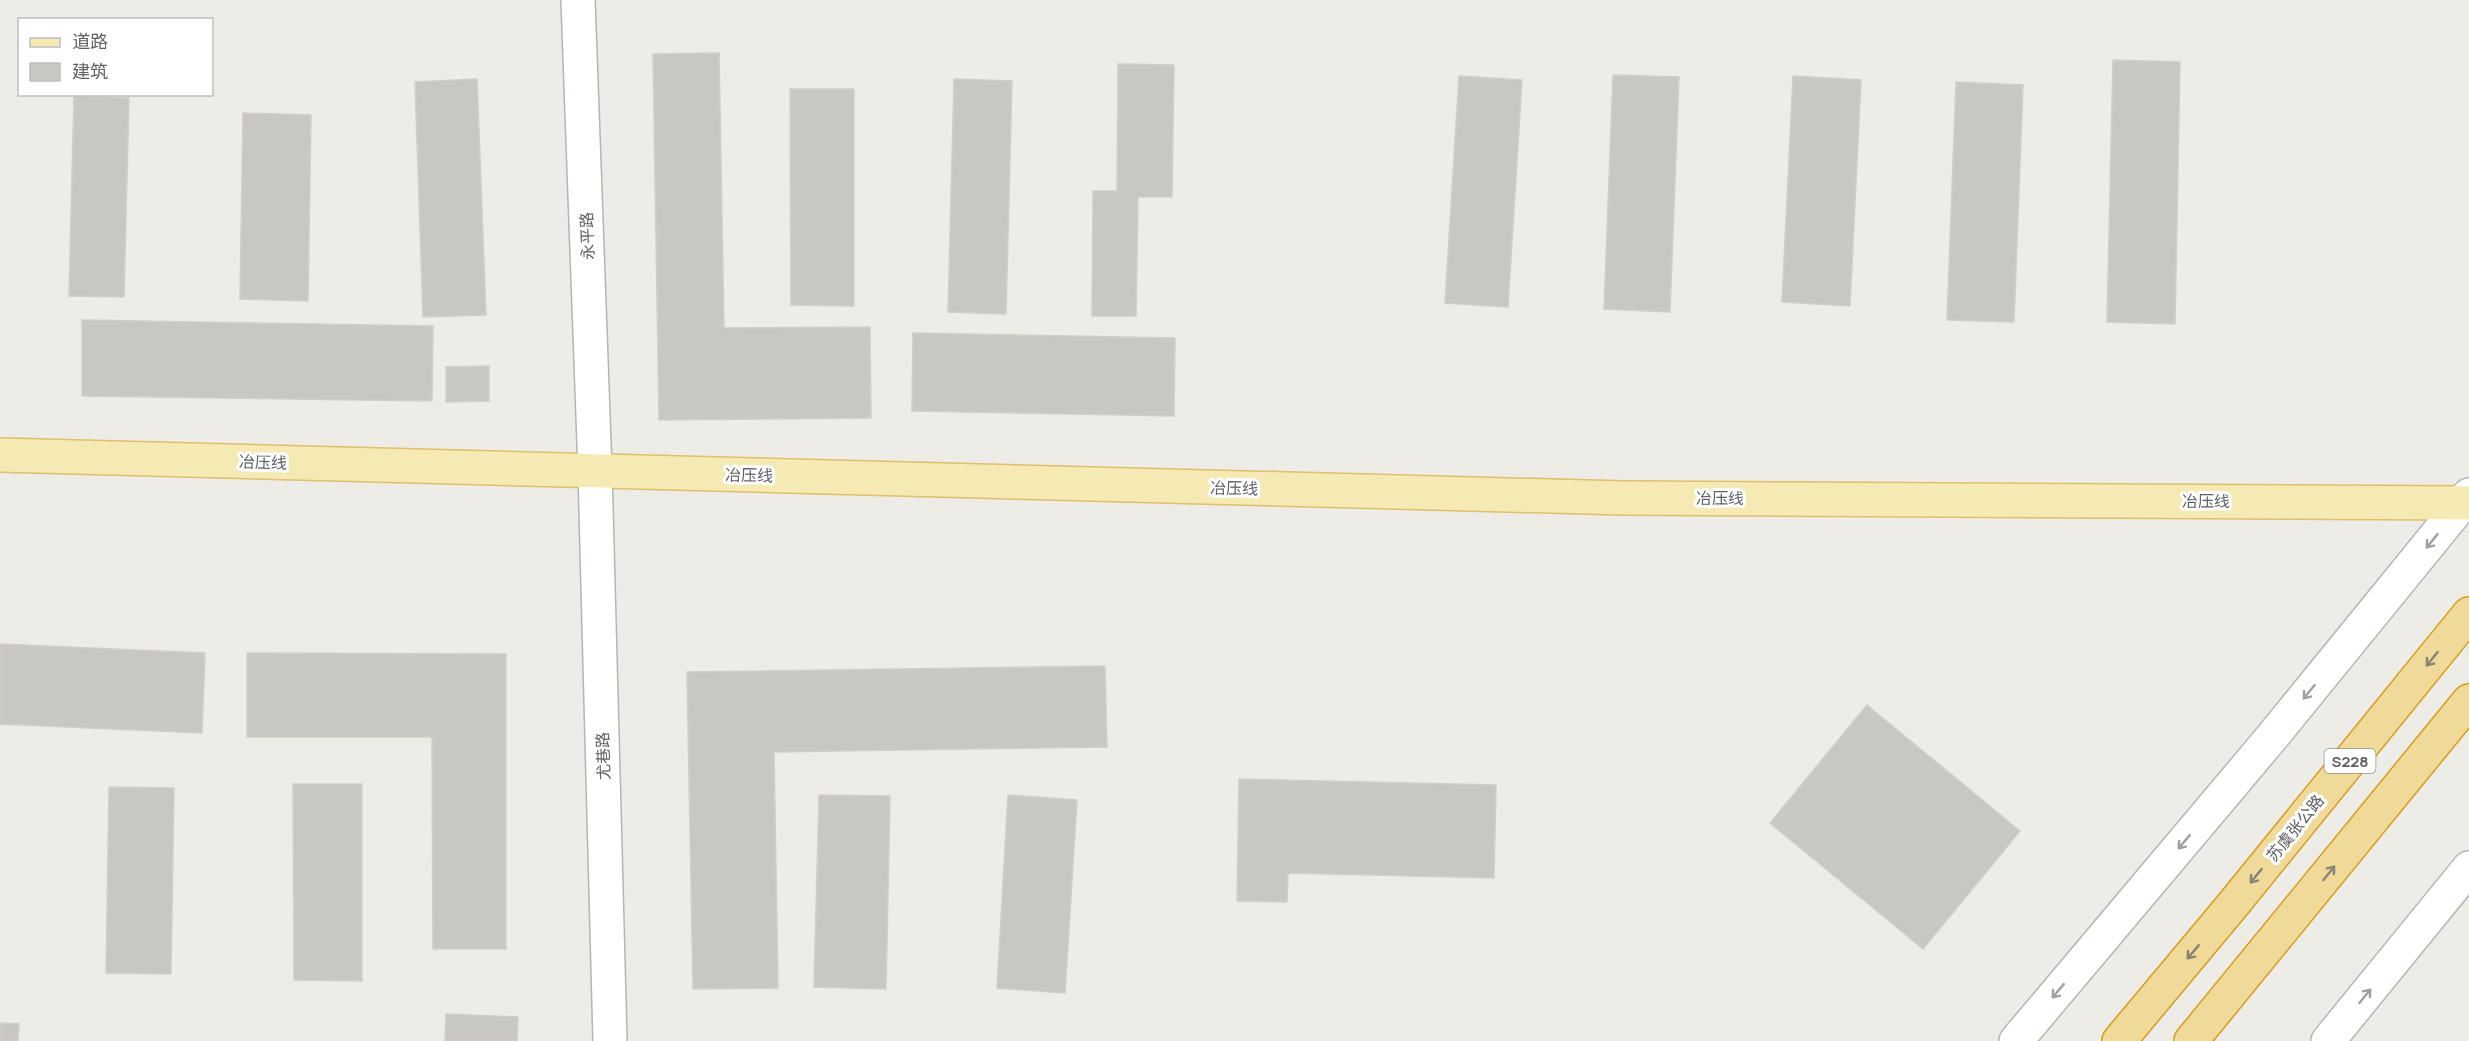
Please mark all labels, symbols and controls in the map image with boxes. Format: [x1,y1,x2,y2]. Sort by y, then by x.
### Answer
legend [18,18,213,96]
text: 道路 [72,29,108,53]
text: 建筑 [72,59,108,83]
street label: 永平路 [575,212,599,260]
street label: 冶压线 [239,450,287,474]
street label: 冶压线 [725,464,773,486]
street label: 冶压线 [1210,477,1258,499]
street label: 冶压线 [1696,487,1744,509]
street label: 冶压线 [2182,490,2230,512]
one-way arrow [2426,533,2439,549]
one-way arrow [2426,651,2439,667]
one-way arrow [2302,684,2316,699]
street label: 尤巷路 [591,732,615,780]
road number: S228 [2324,749,2376,773]
street label: 苏虞张公路 [2261,790,2329,866]
one-way arrow [2177,834,2191,849]
one-way arrow [2322,866,2335,882]
one-way arrow [2250,868,2263,884]
one-way arrow [2187,944,2200,960]
one-way arrow [2052,983,2065,999]
one-way arrow [2359,988,2372,1004]

